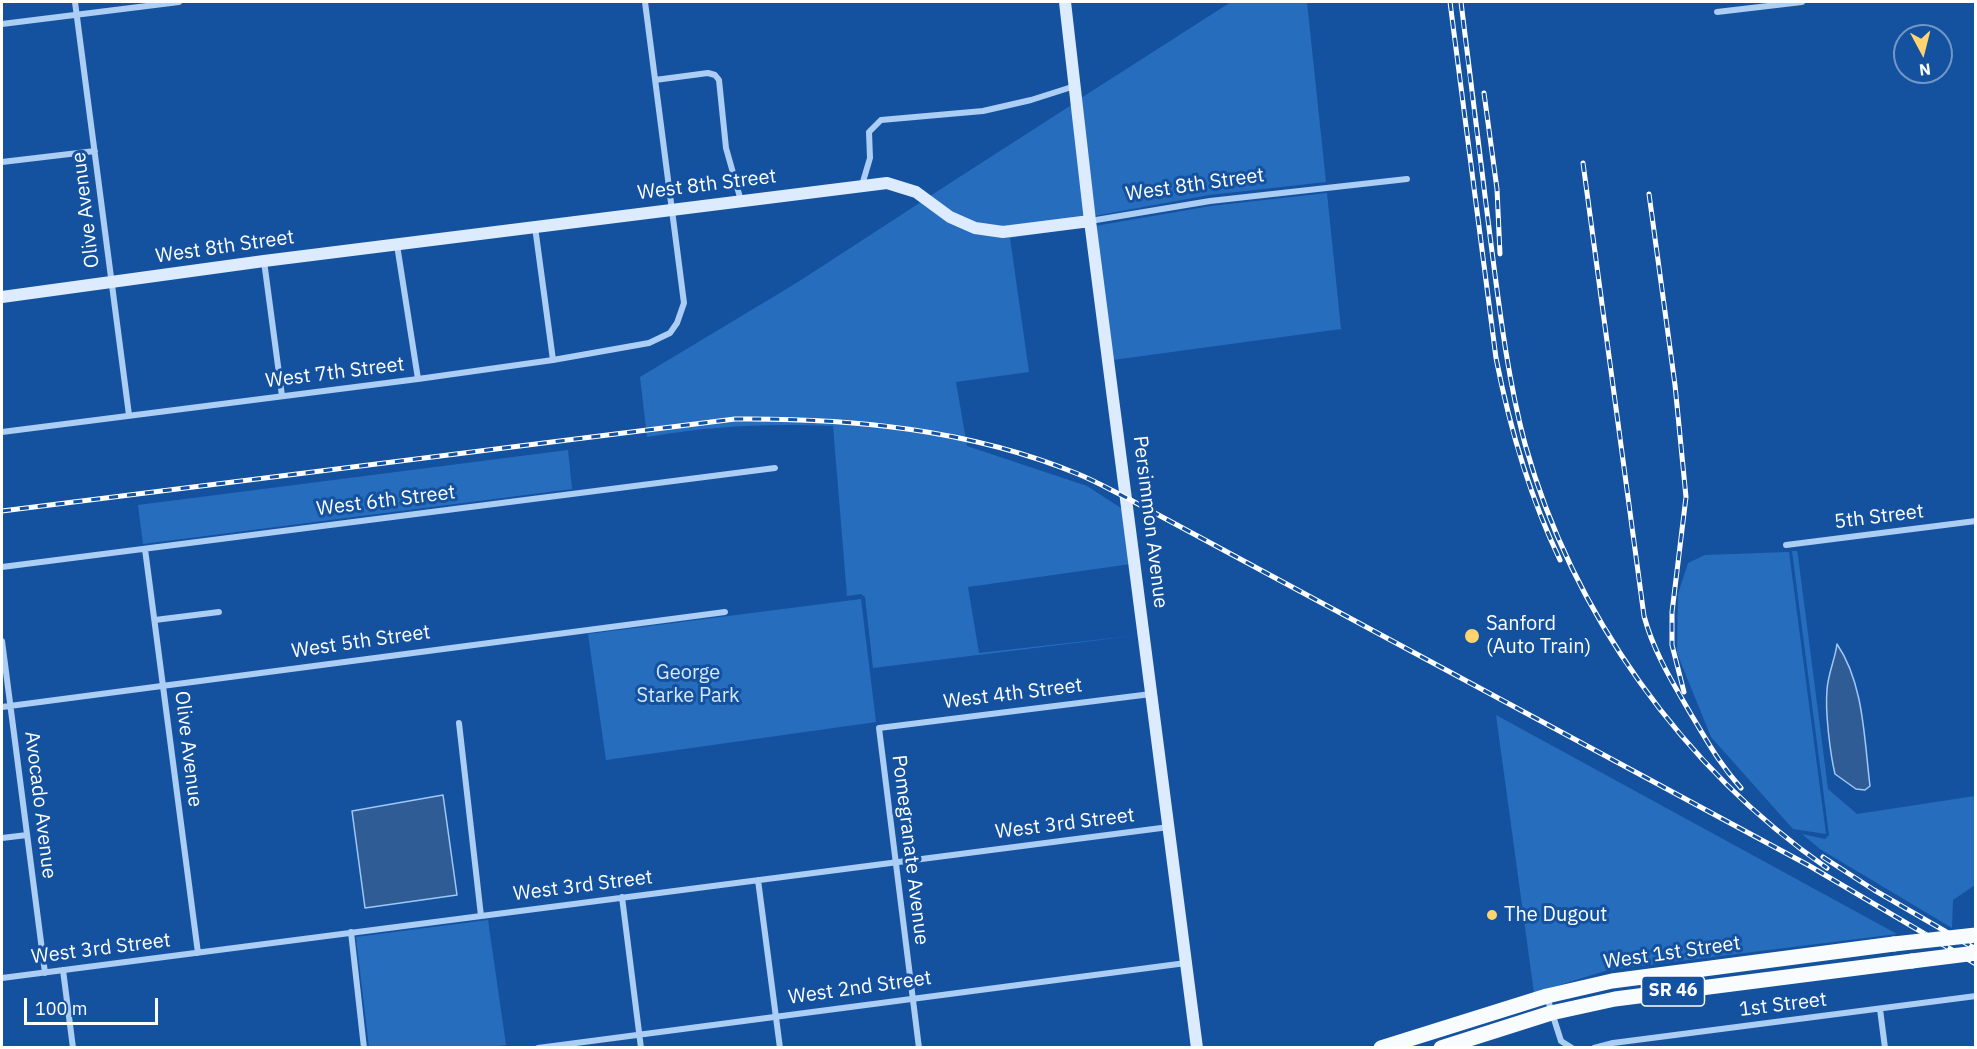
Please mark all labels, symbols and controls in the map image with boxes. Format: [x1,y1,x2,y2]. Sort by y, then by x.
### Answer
north arrow [1893,24,1953,84]
text: N [1918,59,1932,81]
street label: Olive Avenue [67,151,105,269]
street label: West 8th Street [1124,163,1266,207]
street label: West 8th Street [636,165,778,205]
street label: West 8th Street [154,225,296,269]
street label: West 7th Street [264,353,406,393]
street label: Persimmon Avenue [1128,434,1172,610]
street label: West 6th Street [315,481,457,521]
street label: 5th Street [1833,500,1925,534]
place label: Sanford (Auto Train) [1486,612,1591,659]
street label: West 5th Street [290,620,432,664]
marker: Sanford (Auto Train) [1463,627,1481,645]
park label: George Starke Park [636,661,740,708]
street label: West 4th Street [942,674,1084,714]
street label: Olive Avenue [169,690,207,808]
street label: Avocado Avenue [19,730,61,880]
street label: Pomegranate Avenue [886,754,934,946]
street label: West 3rd Street [994,804,1136,844]
street label: West 3rd Street [512,866,654,906]
place label: The Dugout [1504,903,1607,927]
marker: The Dugout [1485,908,1499,922]
street label: West 3rd Street [30,929,172,969]
street label: West 1st Street [1602,932,1742,974]
street label: West 2nd Street [787,966,933,1010]
road number: SR 46 [1642,976,1704,1006]
scale bar [27,986,160,1024]
street label: 1st Street [1738,988,1828,1022]
text: 100 m [35,997,87,1020]

